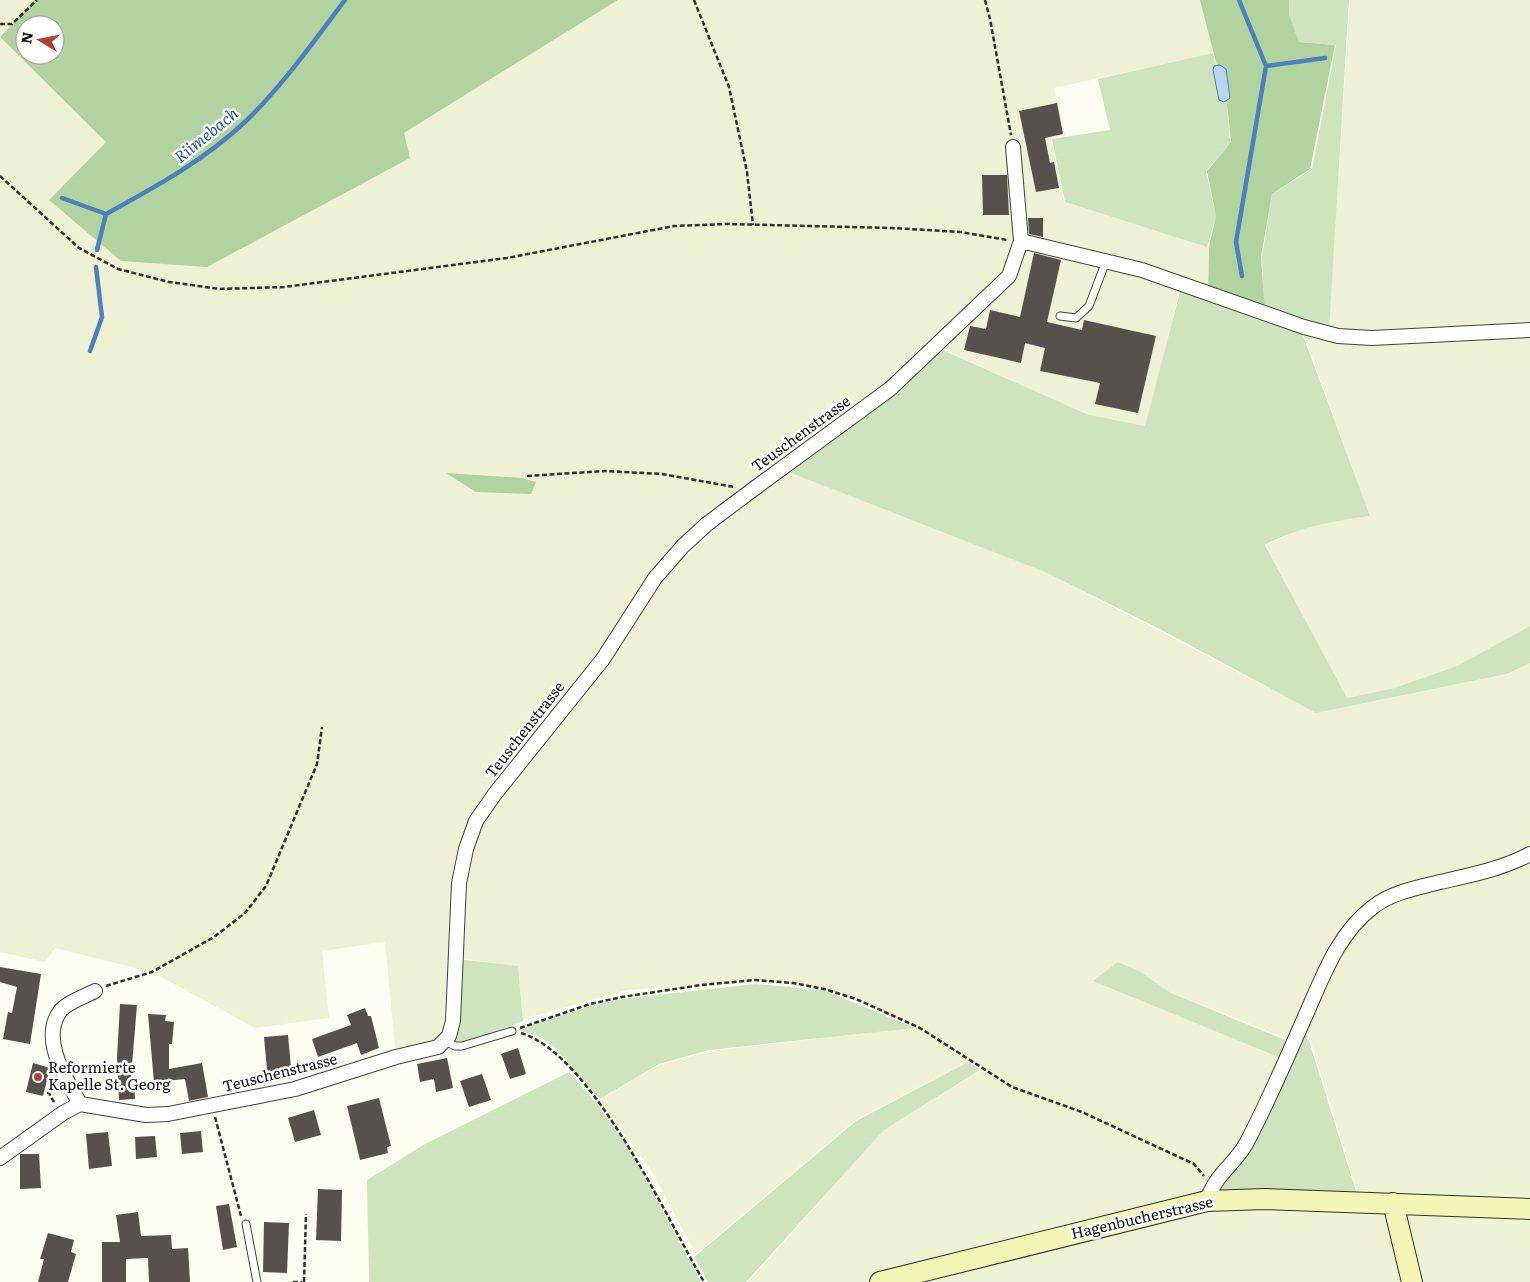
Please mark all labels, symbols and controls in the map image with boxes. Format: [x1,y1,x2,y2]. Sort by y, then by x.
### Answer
north arrow [15,15,65,65]
text: N [15,30,37,45]
water label: Riimebach [168,101,243,168]
street label: Teuschenstrasse [746,389,855,477]
street label: Teuschenstrasse [479,676,569,782]
street label: Teuschenstrasse [220,1046,340,1097]
place label: Reformierte Kapelle St. Georg [48,1055,171,1095]
marker: Reformierte Kapelle St. Georg [32,1071,44,1083]
street label: Hagenbucherstrasse [1068,1189,1215,1244]

